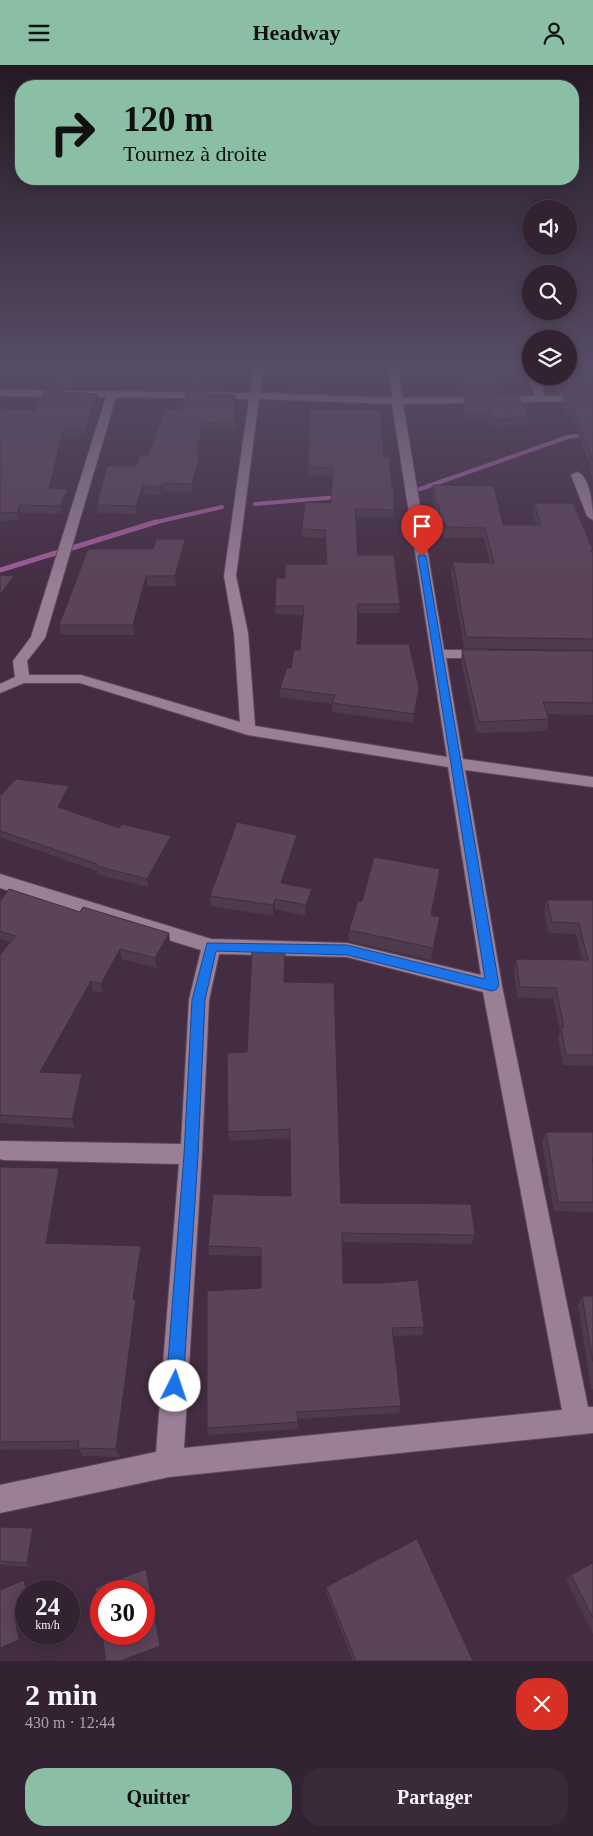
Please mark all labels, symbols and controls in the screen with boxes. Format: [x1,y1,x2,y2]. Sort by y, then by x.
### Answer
icon: menu [25,19,53,47]
icon: person [540,19,568,47]
text: Headway [253,20,341,45]
icon: right [40,100,105,165]
text: 120 m [123,100,213,139]
text: Tournez à droite [123,141,267,166]
map controls [522,200,577,385]
button: sound [522,200,577,255]
button: search [522,265,577,320]
button: layers [522,330,577,385]
pin [401,505,443,556]
icon: arrive [408,512,436,540]
position arrow [148,1359,200,1411]
speed limit sign: 30 [90,1580,155,1645]
text: 24 [35,1593,60,1620]
text: km/h [35,1618,60,1632]
text: 2 min [25,1678,98,1711]
button: close [516,1678,568,1730]
text: 430 m · 12:44 [25,1714,115,1731]
button: Quitter [25,1768,292,1826]
button: Partager [302,1768,568,1826]

